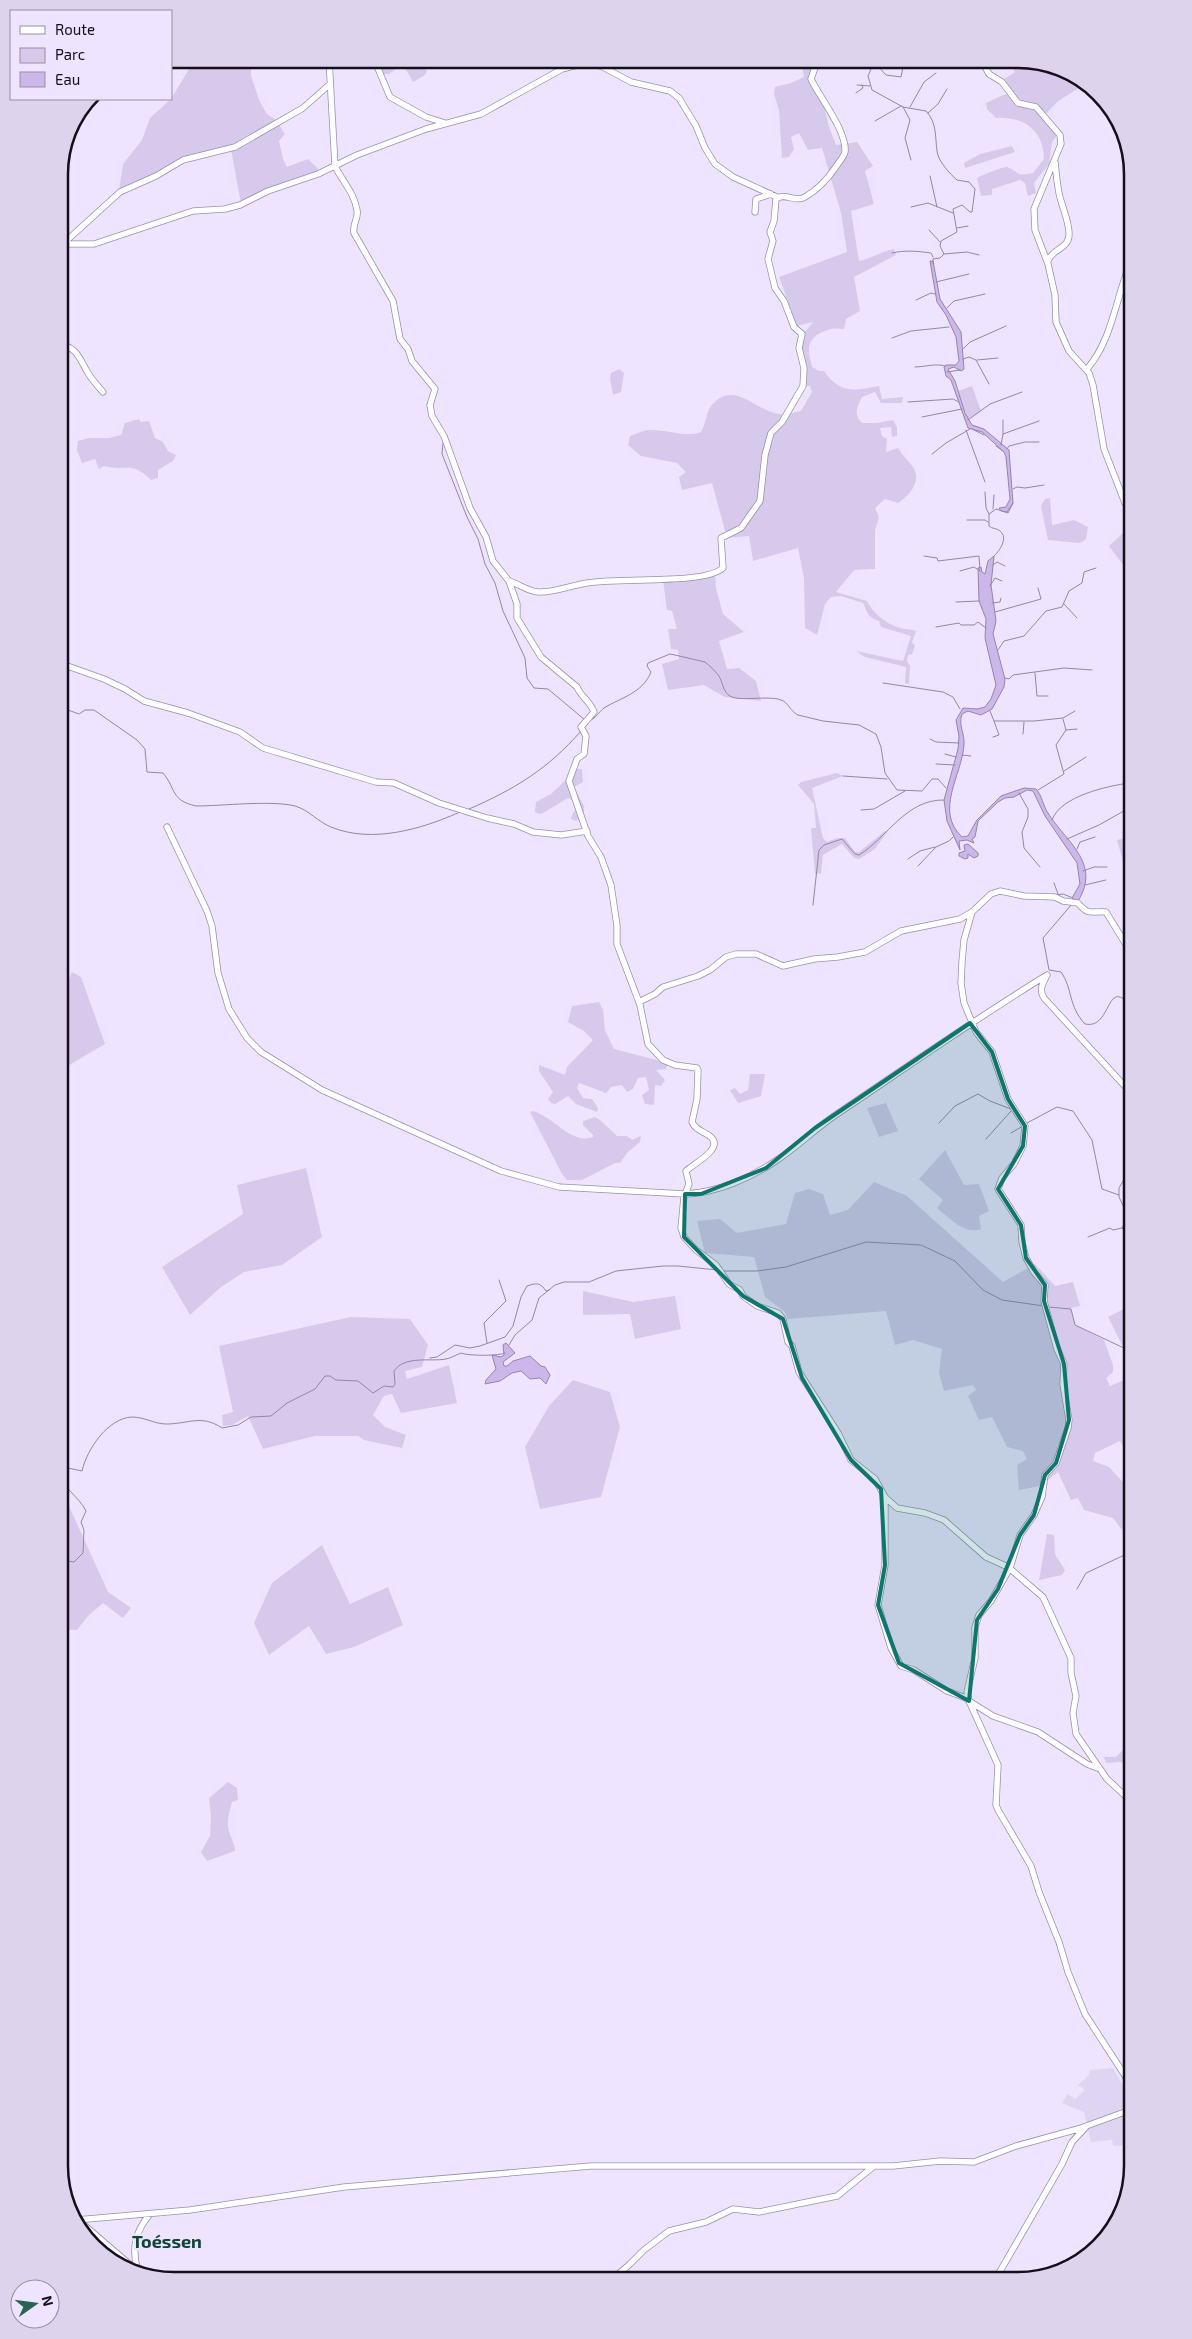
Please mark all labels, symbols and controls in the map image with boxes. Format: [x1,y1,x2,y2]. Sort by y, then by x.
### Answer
legend [10,10,172,100]
text: Route [55,20,95,38]
text: Parc [55,45,85,63]
text: Eau [55,70,80,88]
district label: Toéssen [132,2230,202,2252]
north arrow [10,2279,60,2329]
text: N [39,2294,58,2308]

